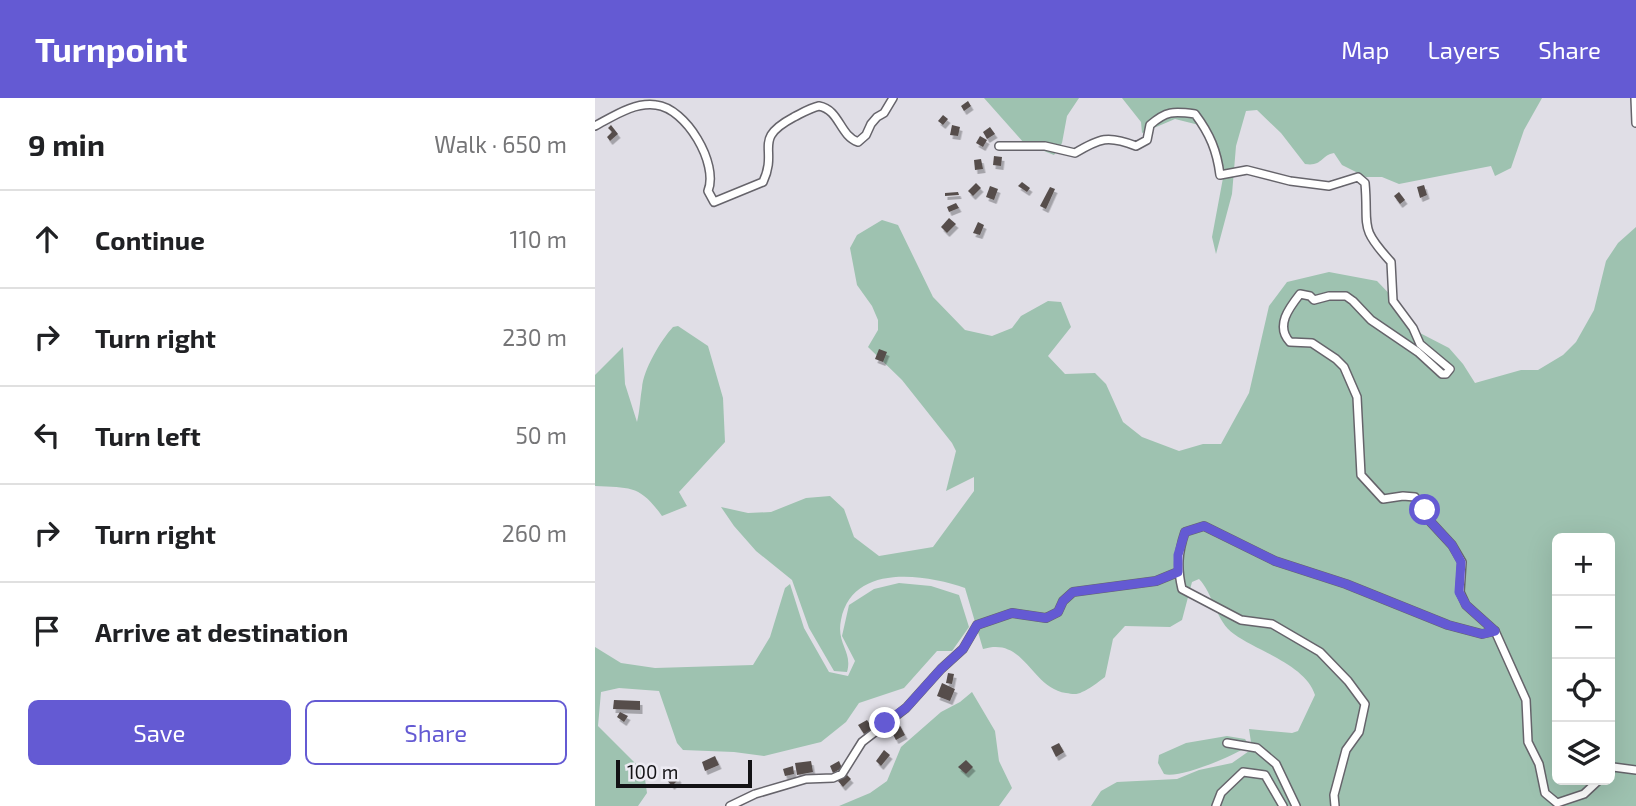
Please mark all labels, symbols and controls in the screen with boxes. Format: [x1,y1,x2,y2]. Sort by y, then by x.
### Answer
text: Turnpoint [35,29,188,69]
text: Map [1341,35,1389,64]
text: Layers [1427,35,1500,64]
text: Share [1538,35,1601,64]
text: 9 min [28,126,105,162]
text: Walk · 650 m [434,130,567,158]
icon: ahead [28,220,66,258]
text: Continue [95,224,205,255]
text: 110 m [510,225,567,253]
icon: right [28,318,66,356]
text: Turn right [95,322,216,353]
text: 230 m [502,323,567,351]
icon: left [28,416,66,454]
text: Turn left [95,420,201,451]
text: 50 m [516,421,567,449]
route start [1409,494,1440,525]
icon: right [28,514,66,552]
text: Turn right [95,518,216,549]
text: 260 m [502,519,567,547]
map controls [1552,533,1615,785]
button: + [1552,533,1615,596]
button: − [1552,596,1615,659]
icon: arrive [28,612,66,650]
text: Arrive at destination [95,616,348,647]
button: locate [1552,659,1615,722]
button: Save [28,700,291,765]
button: Share [305,700,567,765]
route end [869,707,900,738]
button: layers [1552,722,1615,785]
scale bar [616,757,753,789]
text: 100 m [627,760,678,783]

